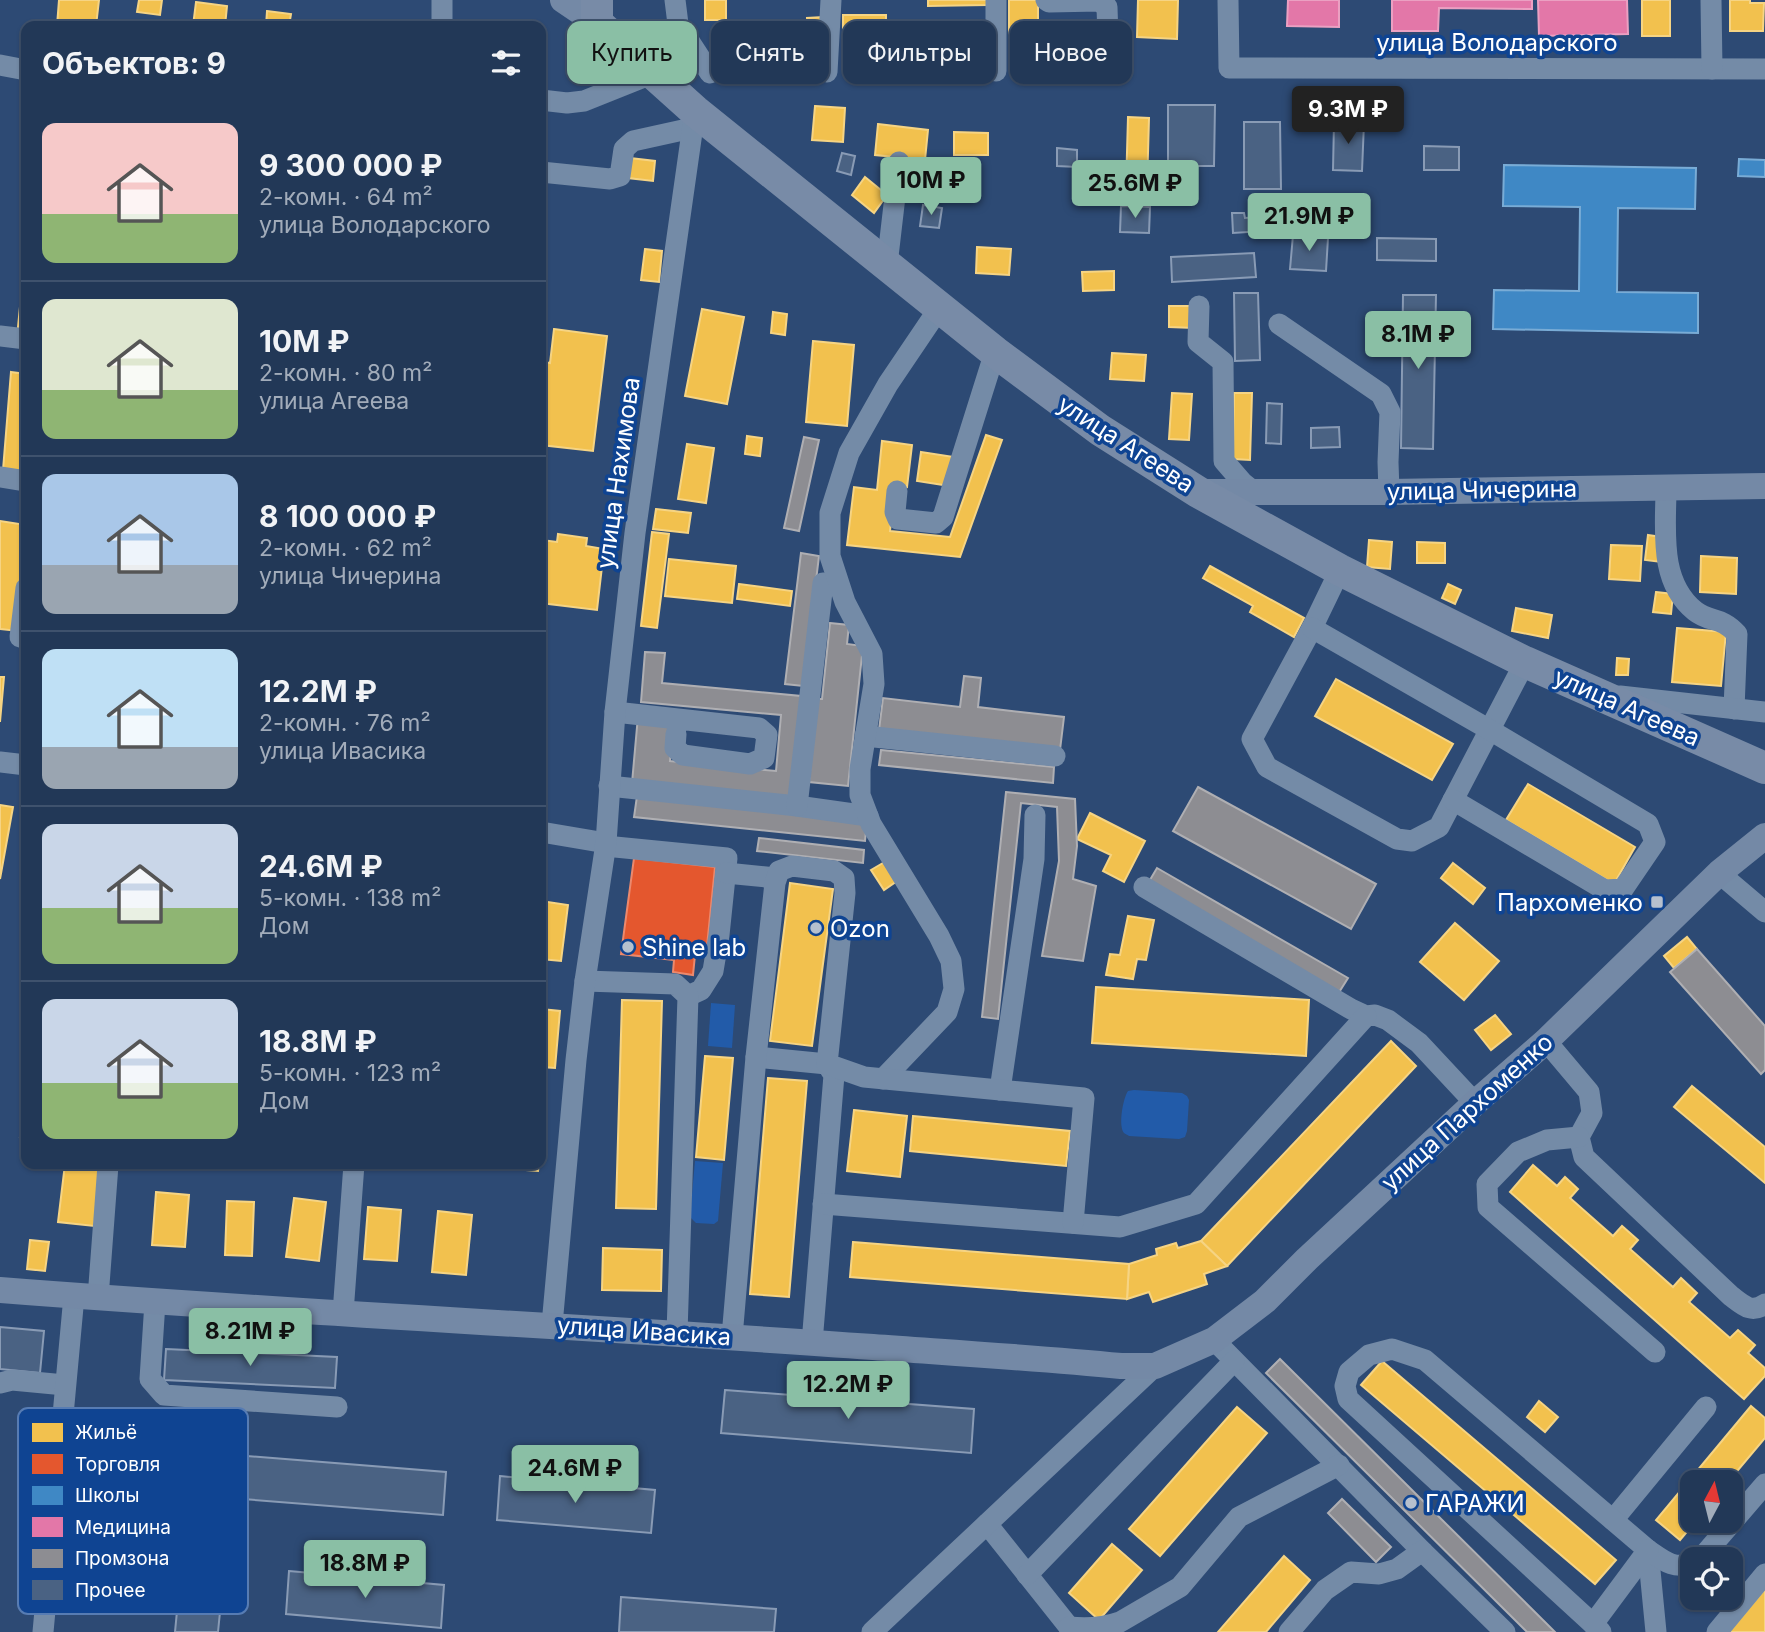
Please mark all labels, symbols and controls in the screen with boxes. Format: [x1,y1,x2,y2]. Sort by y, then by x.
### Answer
chip: Купить [567,21,697,84]
chip: Снять [711,21,829,84]
chip: Фильтры [843,21,996,84]
chip: Новое [1010,21,1132,84]
street label: улица Володарского [1376,28,1618,57]
icon: filters [487,44,525,82]
text: Объектов: 9 [42,45,226,81]
pin: 9.3M ₽ [1291,86,1405,146]
text: 9.3M ₽ [1308,95,1388,123]
text: 9 300 000 ₽ [259,147,443,183]
icon: home [98,151,182,235]
pin: 10M ₽ [882,158,980,217]
pin: 25.6M ₽ [1070,160,1200,220]
text: 10M ₽ [896,166,966,194]
text: 25.6M ₽ [1088,169,1182,197]
text: 2-комн. · 64 m² [259,183,433,211]
pin: 21.9M ₽ [1244,194,1374,253]
text: 21.9M ₽ [1264,202,1354,230]
text: улица Володарского [259,211,490,239]
pin: 8.1M ₽ [1361,312,1475,371]
text: 8.1M ₽ [1381,320,1455,348]
text: 10M ₽ [259,323,349,359]
icon: home [98,327,182,411]
text: 2-комн. · 80 m² [259,359,432,387]
street label: улица Нахимова [590,375,646,571]
text: улица Агеева [259,387,409,415]
street label: улица Агеева [1052,389,1200,499]
street label: улица Чичерина [1387,474,1577,506]
text: 8 100 000 ₽ [259,498,436,534]
icon: home [98,502,182,586]
text: 2-комн. · 62 m² [259,534,432,562]
text: улица Чичерина [259,562,441,590]
street label: улица Агеева [1550,662,1704,752]
text: 12.2M ₽ [259,673,377,709]
icon: home [98,677,182,761]
text: 2-комн. · 76 m² [259,709,431,737]
text: улица Ивасика [259,737,426,765]
text: 24.6M ₽ [259,848,383,884]
icon: home [98,852,182,936]
text: 5-комн. · 138 m² [259,884,441,912]
place label: Пархоменко [1497,888,1643,917]
marker: Пархоменко [1649,894,1665,910]
text: Дом [259,912,309,940]
place label: Ozon [830,914,890,943]
marker: Ozon [808,920,824,936]
place label: Shine lab [642,933,746,962]
marker: Shine lab [620,939,636,955]
text: 18.8M ₽ [259,1023,377,1059]
icon: home [98,1027,182,1111]
street label: улица Пархоменко [1375,1027,1559,1197]
text: 5-комн. · 123 m² [259,1059,441,1087]
text: Дом [259,1087,309,1115]
pin: 8.21M ₽ [185,1308,315,1368]
street label: улица Ивасика [556,1310,732,1352]
text: 8.21M ₽ [205,1317,295,1345]
pin: 12.2M ₽ [783,1362,913,1421]
text: 12.2M ₽ [803,1370,893,1398]
legend [18,1408,248,1614]
text: Жильё [75,1421,137,1444]
pin: 24.6M ₽ [510,1446,640,1505]
text: Торговля [75,1453,160,1476]
text: 24.6M ₽ [528,1454,622,1482]
north arrow [1680,1470,1743,1533]
map controls [1680,1470,1743,1610]
text: Школы [75,1484,139,1507]
place label: ГАРАЖИ [1425,1489,1525,1518]
marker: ГАРАЖИ [1403,1495,1419,1511]
text: Медицина [75,1516,171,1539]
pin: 18.8M ₽ [300,1540,430,1600]
text: Промзона [75,1547,169,1570]
button: locate [1680,1547,1743,1610]
text: 18.8M ₽ [320,1549,410,1577]
text: Прочее [75,1579,145,1602]

